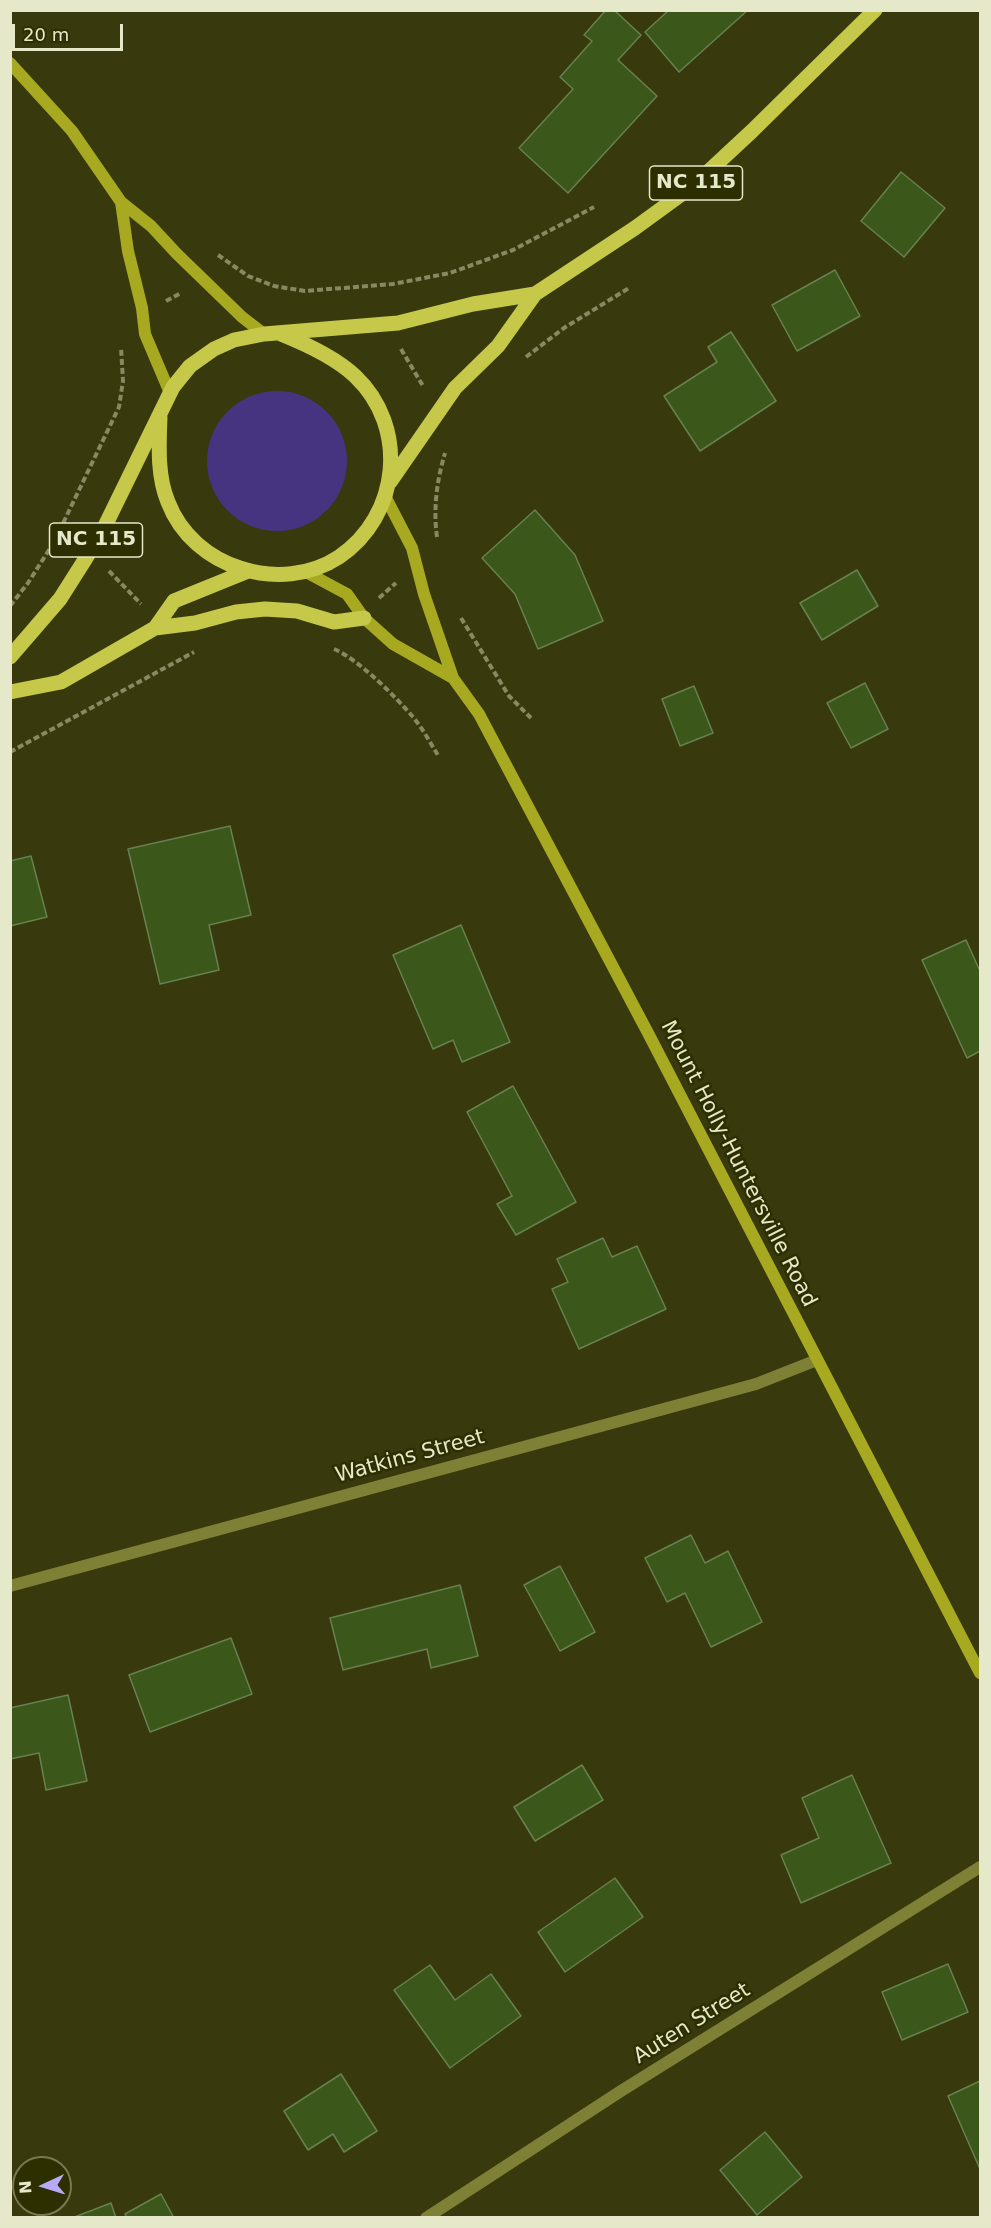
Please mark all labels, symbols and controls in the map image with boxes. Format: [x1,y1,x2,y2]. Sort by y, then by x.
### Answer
scale bar [15,12,126,50]
text: 20 m [23,24,69,45]
road number: NC 115 [650,166,742,200]
road number: NC 115 [50,523,142,557]
street label: Mount Holly-Huntersville Road [655,1017,821,1311]
street label: Watkins Street [333,1425,487,1489]
street label: Auten Street [629,1978,755,2070]
north arrow [12,2156,72,2216]
text: N [16,2180,35,2195]

